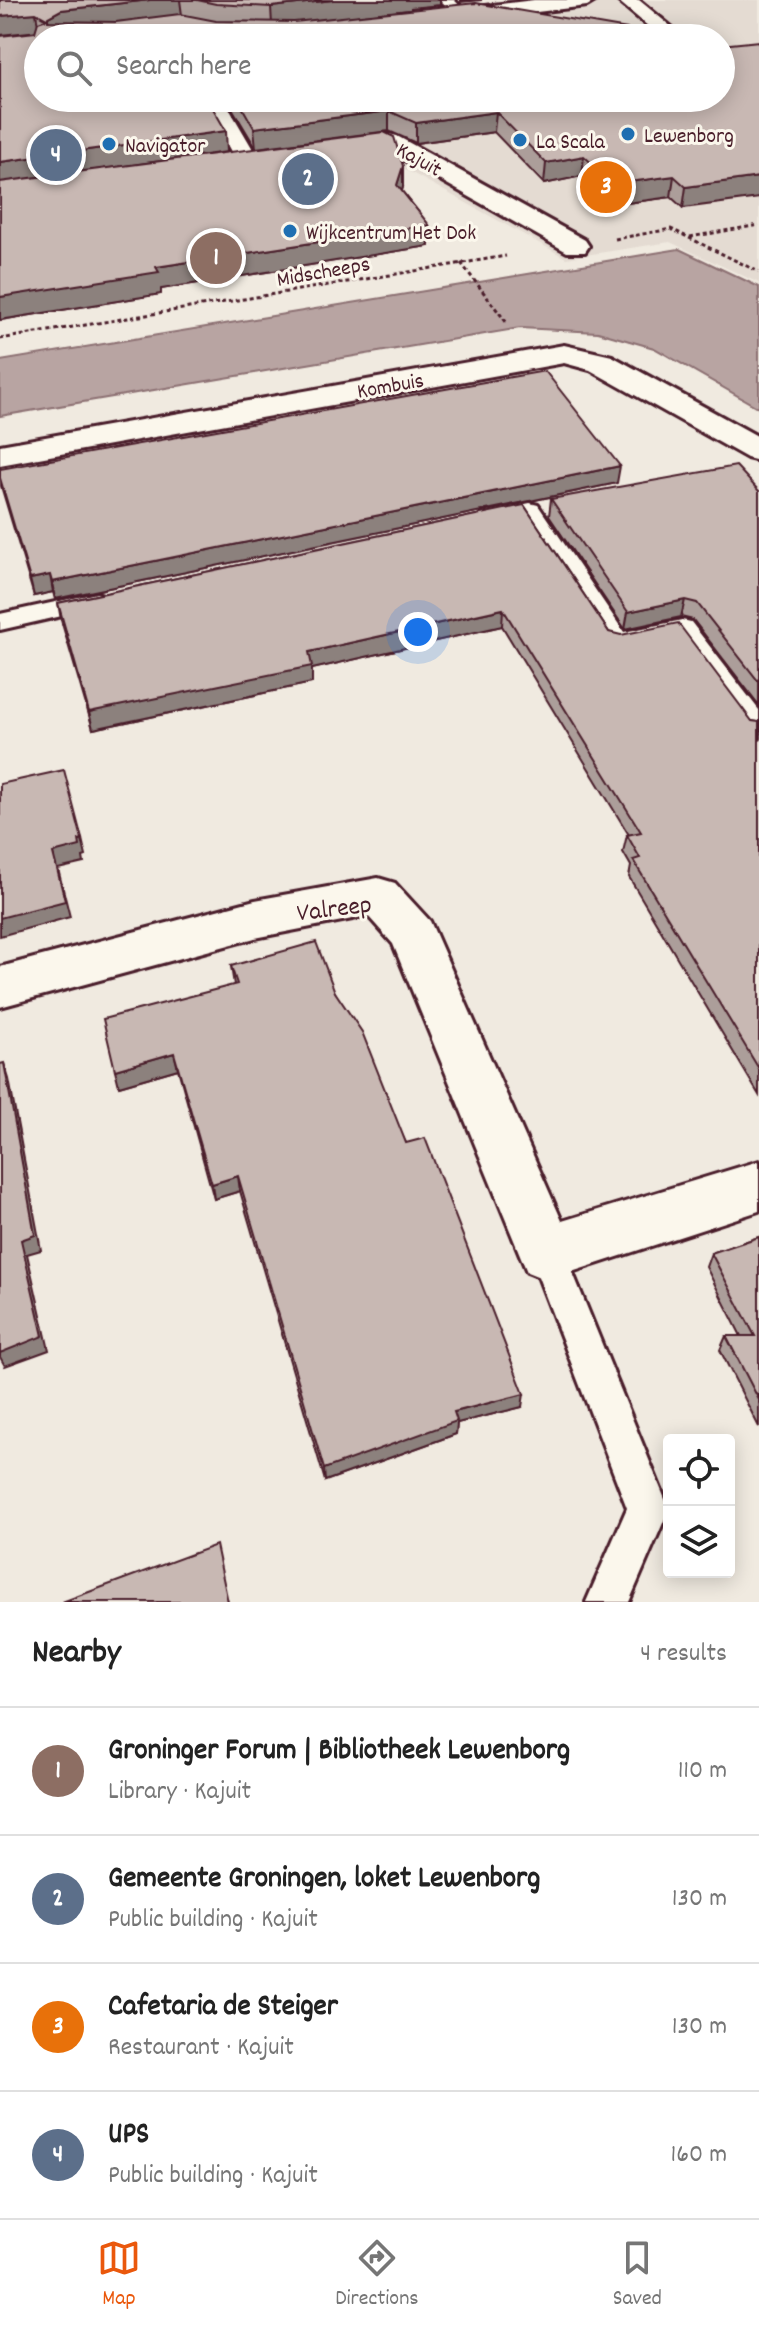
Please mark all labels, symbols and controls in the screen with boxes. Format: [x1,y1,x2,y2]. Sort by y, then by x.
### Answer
search box [24,24,735,112]
icon: search [52,46,96,90]
text: Search here [116,47,252,90]
place label: Lewenborg [644,122,734,153]
pin: 4 [30,125,82,185]
marker: Lewenborg [619,125,637,143]
place label: La Scala [536,128,605,159]
marker: La Scala [511,131,529,149]
place label: Navigator [125,132,206,163]
marker: Navigator [100,135,118,153]
street label: Kajuit [390,136,447,186]
pin: 2 [282,149,334,209]
pin: 3 [580,157,632,217]
place label: Wijkcentrum Het Dok [306,219,476,250]
marker: Wijkcentrum Het Dok [281,222,299,240]
pin: 1 [190,228,242,288]
street label: Midscheeps [275,250,373,297]
street label: Kombuis [355,366,426,409]
your location [398,612,438,652]
street label: Valreep [295,888,374,933]
map controls [663,1434,735,1578]
button: locate [663,1434,735,1506]
button: layers [663,1506,735,1578]
text: Nearby [32,1630,121,1679]
text: 4 results [640,1636,727,1673]
text: Groninger Forum | Bibliotheek Lewenborg [108,1731,570,1774]
text: 1 [55,1753,61,1790]
text: 110 m [678,1753,727,1790]
text: Library · Kajuit [108,1774,251,1811]
text: Gemeente Groningen, loket Lewenborg [108,1859,540,1902]
text: 2 [52,1881,64,1918]
text: 130 m [672,1881,727,1918]
text: Public building · Kajuit [108,1902,318,1939]
text: Cafetaria de Steiger [108,1987,338,2030]
text: 3 [52,2009,64,2046]
text: 130 m [672,2009,727,2046]
text: Restaurant · Kajuit [108,2030,294,2067]
text: UPS [108,2115,149,2158]
text: 4 [53,2137,63,2174]
text: 160 m [671,2137,727,2174]
text: Public building · Kajuit [108,2158,318,2195]
tab: Map [97,2236,141,2315]
tab: Directions [335,2236,419,2315]
tab: Saved [613,2236,662,2315]

